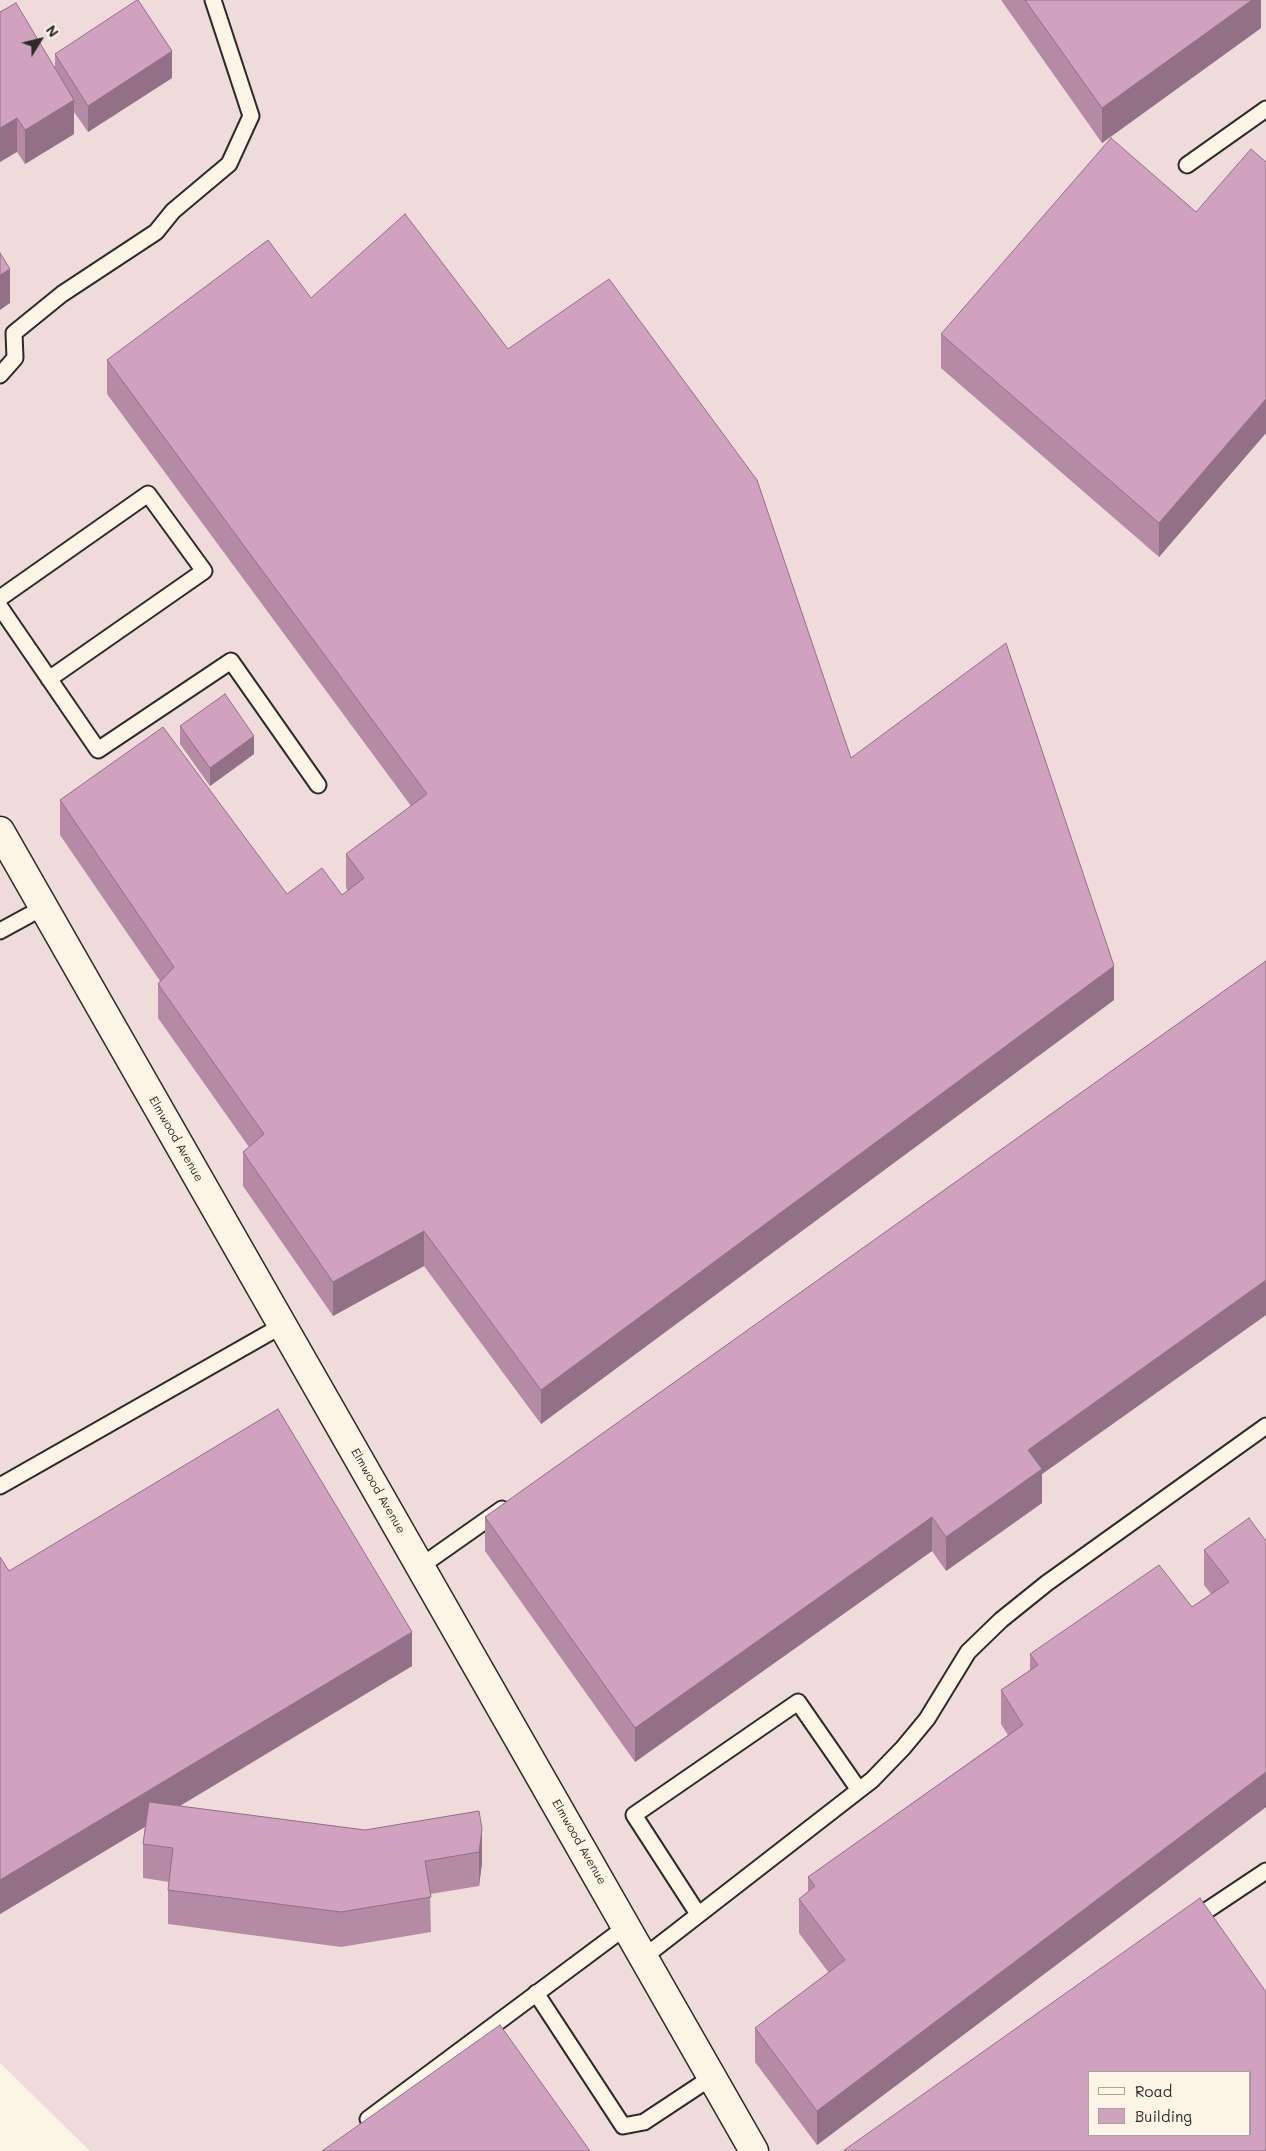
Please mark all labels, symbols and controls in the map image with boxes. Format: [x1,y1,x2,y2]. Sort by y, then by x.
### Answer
north arrow [15,15,65,65]
text: N [42,21,63,41]
street label: Elmwood Avenue [146,1094,206,1184]
street label: Elmwood Avenue [348,1446,408,1536]
street label: Elmwood Avenue [549,1797,609,1887]
legend [1088,2071,1251,2136]
text: Road [1135,2081,1172,2101]
text: Building [1135,2106,1192,2126]

